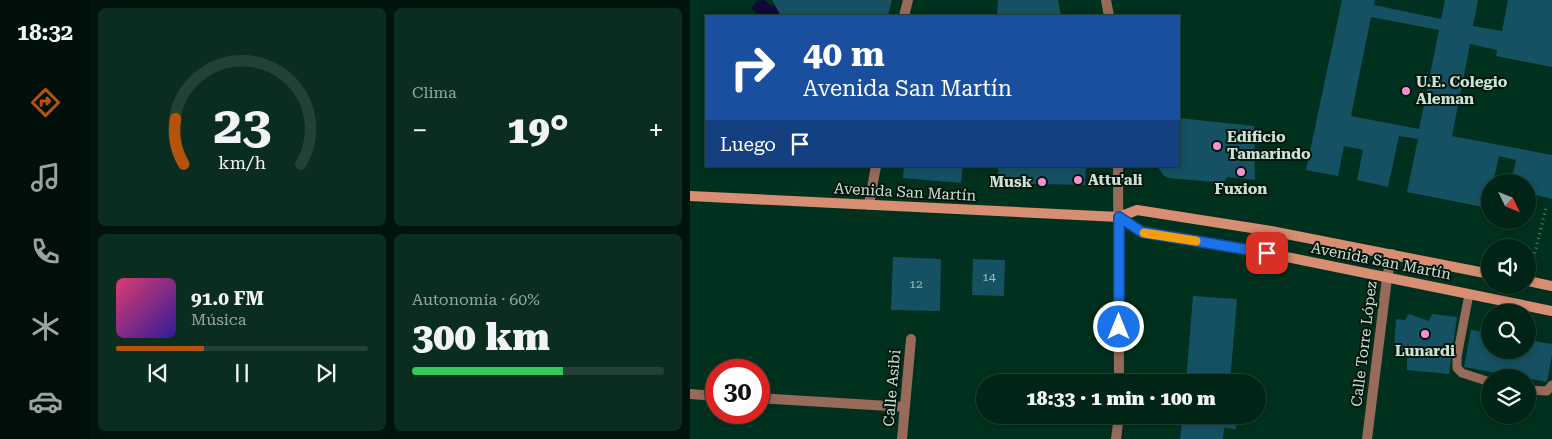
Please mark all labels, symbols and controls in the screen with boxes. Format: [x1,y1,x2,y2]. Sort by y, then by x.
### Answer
text: 18:32 [17,20,73,45]
text: 40 m [803,34,885,75]
icon: right [720,35,785,100]
place label: U.E. Colegio Aleman [1416,73,1508,108]
text: Avenida San Martín [803,76,1012,101]
text: Clima [412,83,457,102]
icon: directions [28,85,63,120]
marker: U.E. Colegio Aleman [1400,85,1412,97]
text: 23 [213,95,271,156]
text: 19° [507,108,569,152]
text: − [412,114,428,147]
text: + [648,114,664,147]
place label: Edificio Tamarindo [1227,128,1311,163]
icon: arrive [786,130,814,158]
text: Luego [720,133,776,156]
marker: Edificio Tamarindo [1211,140,1223,152]
text: km/h [218,152,266,173]
icon: music [28,160,63,195]
marker: Fuxion [1235,166,1247,178]
place label: Attu'ali [1088,171,1143,189]
place label: Musk [990,173,1033,191]
marker: Attu'ali [1072,174,1084,186]
north arrow [1481,174,1536,229]
map controls [1481,174,1536,424]
marker: Musk [1036,176,1048,188]
street label: Avenida San Martín [833,179,977,205]
place label: Fuxion [1215,180,1267,198]
pin [1246,232,1288,274]
icon: phone [28,234,63,269]
icon: arrive [1253,239,1281,267]
street label: Avenida San Martín [1309,239,1453,283]
button: sound [1481,239,1536,294]
house number: 14 [982,270,996,284]
house number: 12 [909,277,923,291]
street label: Calle Torre López [1347,280,1381,408]
text: 91.0 FM [191,287,264,310]
text: Autonomía · 60% [412,290,540,309]
position arrow [1092,300,1144,352]
button: search [1481,304,1536,359]
icon: climate [28,309,63,344]
text: Música [191,310,246,329]
text: 300 km [412,315,550,359]
marker: Lunardi [1419,328,1431,340]
place label: Lunardi [1395,342,1455,360]
street label: Calle Asibi [880,349,904,427]
icon: previous [144,359,172,387]
icon: pause [228,359,256,387]
icon: next [312,359,340,387]
speed limit sign: 30 [705,359,770,424]
button: layers [1481,369,1536,424]
icon: car [28,384,63,419]
text: 18:33 · 1 min · 100 m [1026,387,1216,410]

